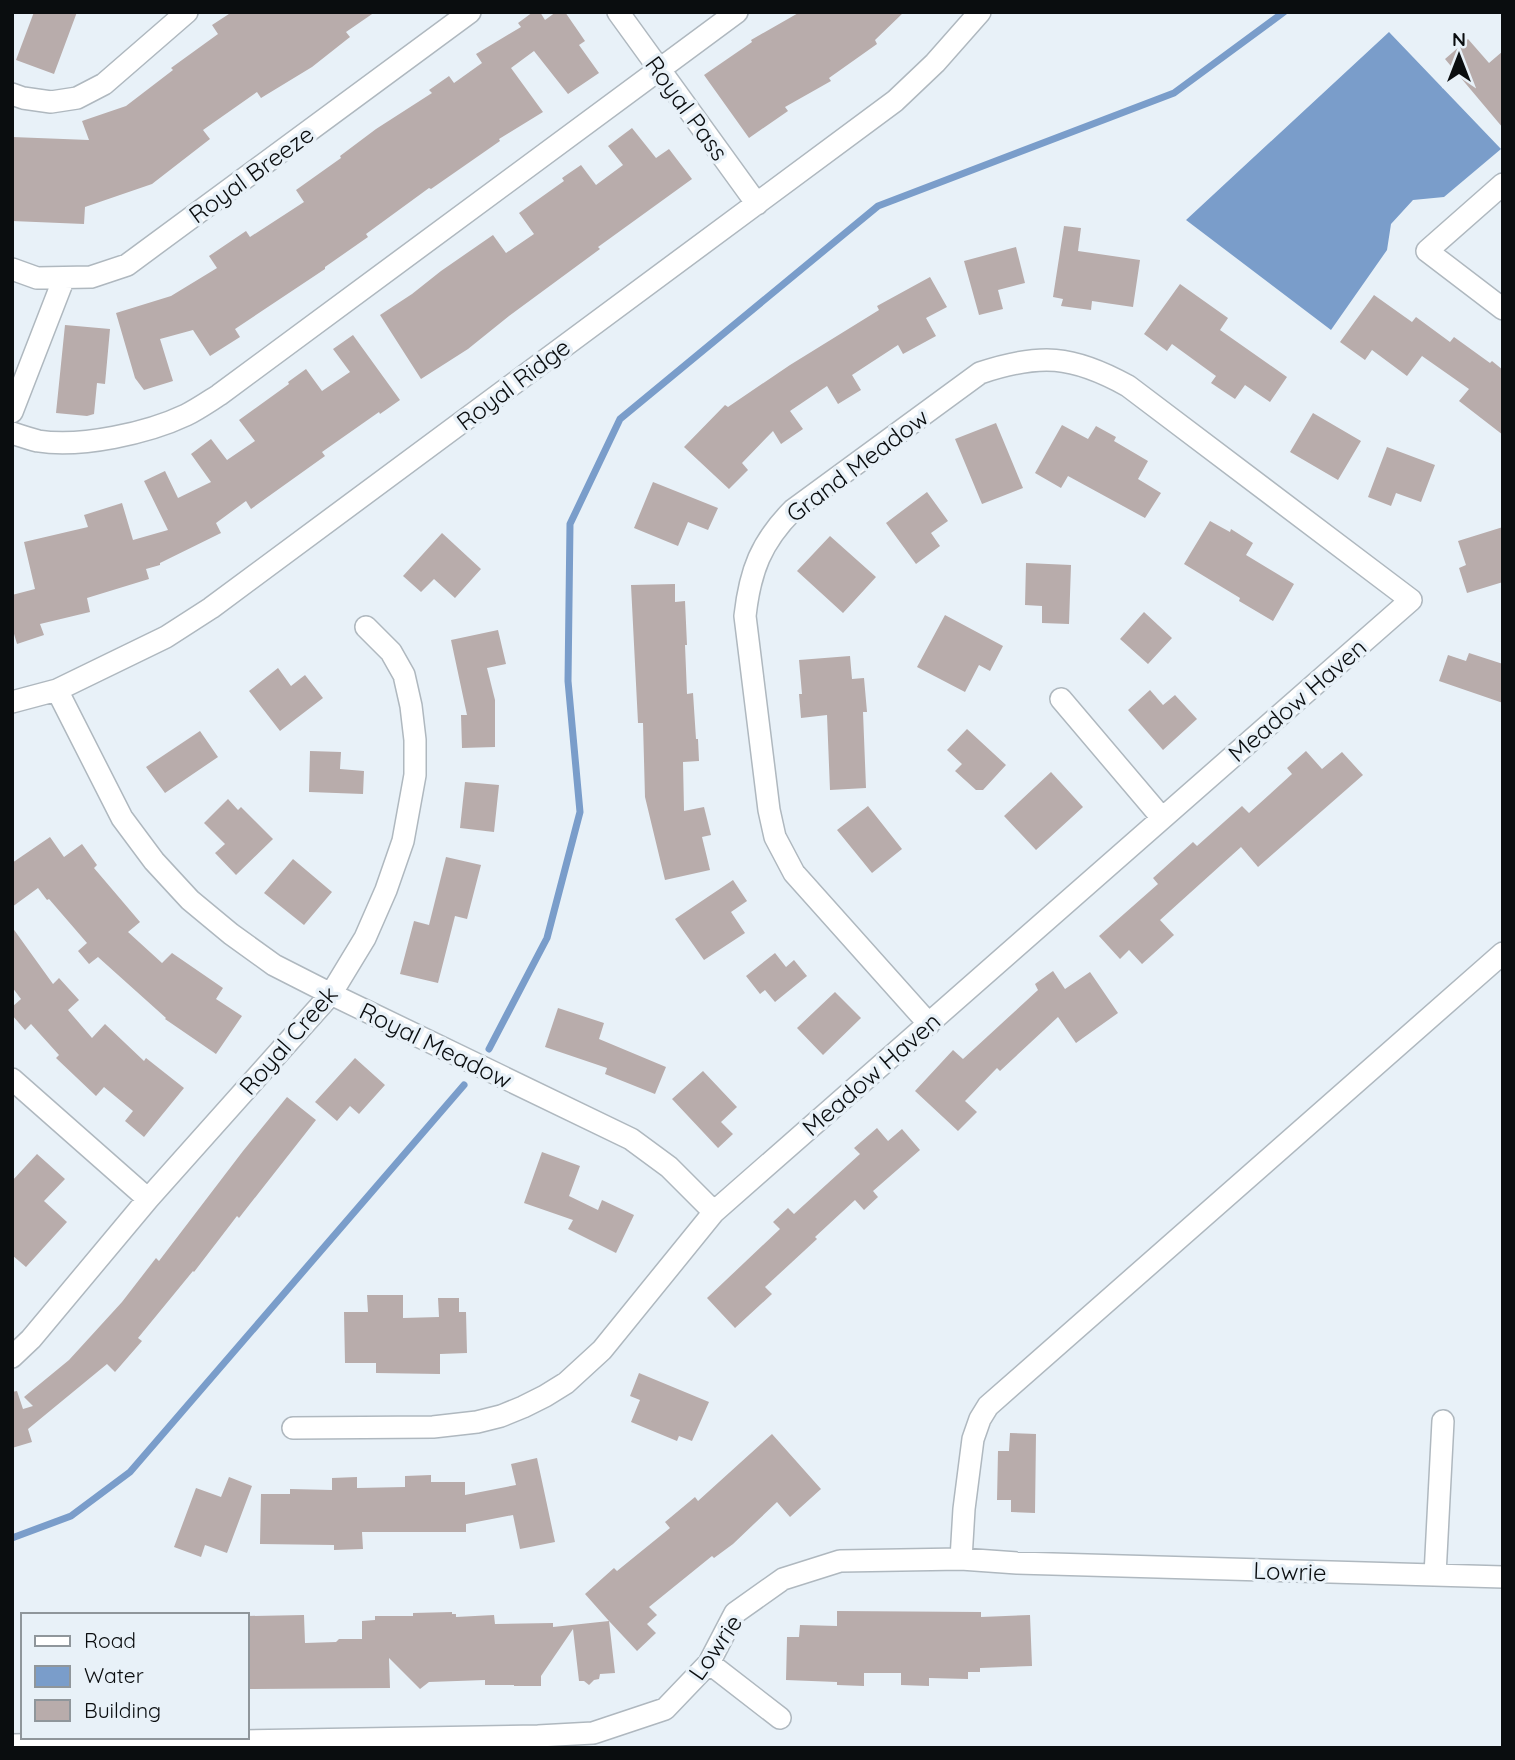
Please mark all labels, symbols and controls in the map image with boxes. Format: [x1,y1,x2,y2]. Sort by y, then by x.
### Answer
north arrow [1424,21,1494,91]
text: N [1452,27,1466,51]
street label: Royal Pass [639,50,735,166]
street label: Royal Breeze [183,119,319,229]
street label: Royal Ridge [450,332,576,436]
street label: Grand Meadow [780,402,934,528]
street label: Meadow Haven [1222,632,1372,768]
street label: Royal Creek [232,979,344,1101]
street label: Royal Meadow [355,995,517,1095]
street label: Meadow Haven [796,1006,946,1142]
street label: Lowrie [1253,1555,1327,1587]
street label: Lowrie [682,1608,748,1686]
legend [21,1613,248,1739]
text: Road [84,1627,136,1653]
text: Water [84,1662,144,1688]
text: Building [84,1697,161,1723]

